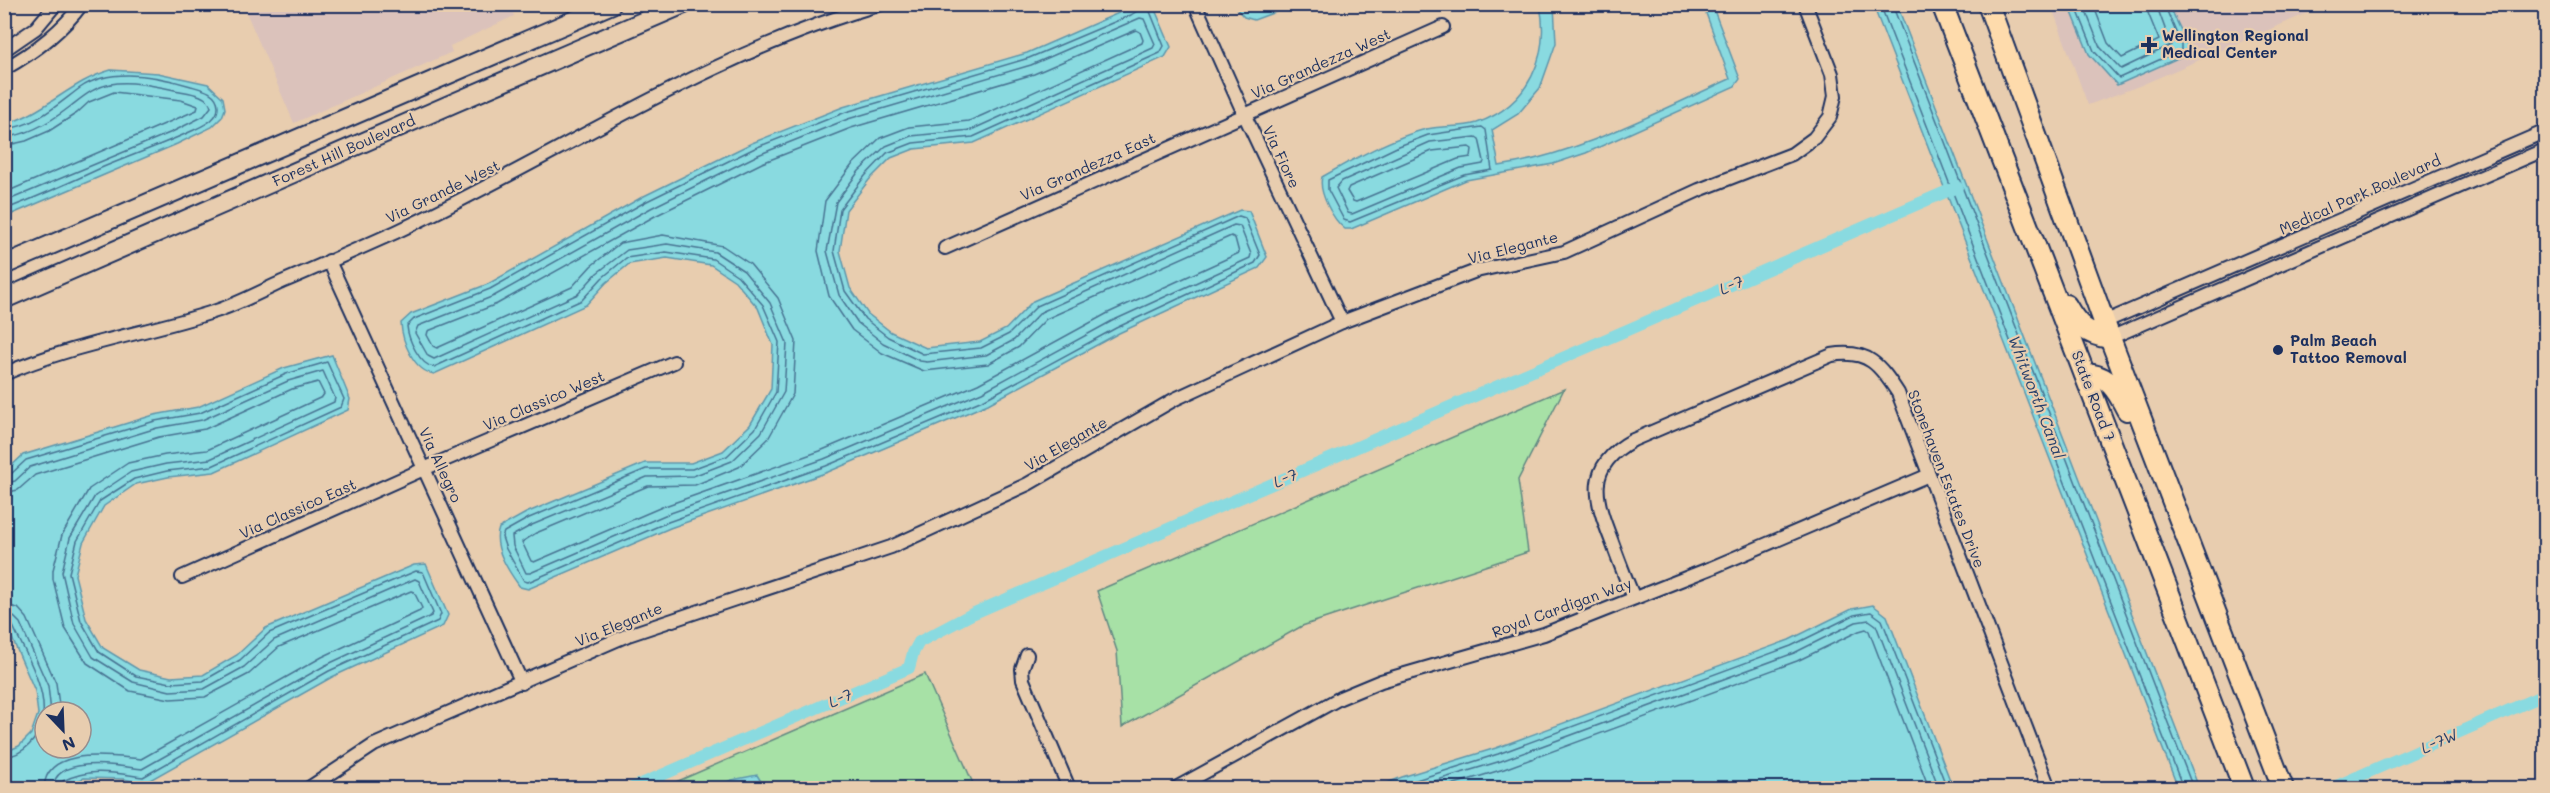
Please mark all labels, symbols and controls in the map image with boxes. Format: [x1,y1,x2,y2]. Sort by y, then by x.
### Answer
street label: Via Grandezza West [1248,23,1393,103]
place label: Wellington Regional Medical Center [2162,25,2309,62]
marker: Wellington Regional Medical Center [2140,36,2158,54]
street label: Forest Hill Boulevard [269,110,418,191]
street label: Via Fiore [1259,122,1305,191]
street label: Via Grandezza East [1017,127,1158,205]
street label: Medical Park Boulevard [2276,149,2443,239]
street label: Via Grande West [382,155,503,227]
street label: Via Elegante [1466,226,1560,268]
water label: L-7 [1716,270,1746,299]
place label: Palm Beach Tattoo Removal [2290,330,2407,367]
water label: Whitworth Canal [2004,332,2071,461]
marker: Palm Beach Tattoo Removal [2271,343,2285,357]
street label: State Road 7 [2067,347,2120,444]
street label: Via Classico West [480,365,607,435]
street label: Stonehaven Estates Drive [1904,387,1990,571]
street label: Via Elegante [1021,411,1110,475]
street label: Via Allegro [415,424,467,505]
water label: L-7 [1270,463,1300,492]
street label: Via Classico East [236,473,359,543]
street label: Royal Cardigan Way [1489,572,1635,642]
street label: Via Elegante [572,598,665,651]
water label: L-7 [825,683,855,712]
north arrow [33,700,93,760]
water label: L-7W [2417,723,2461,758]
text: N [59,732,79,756]

